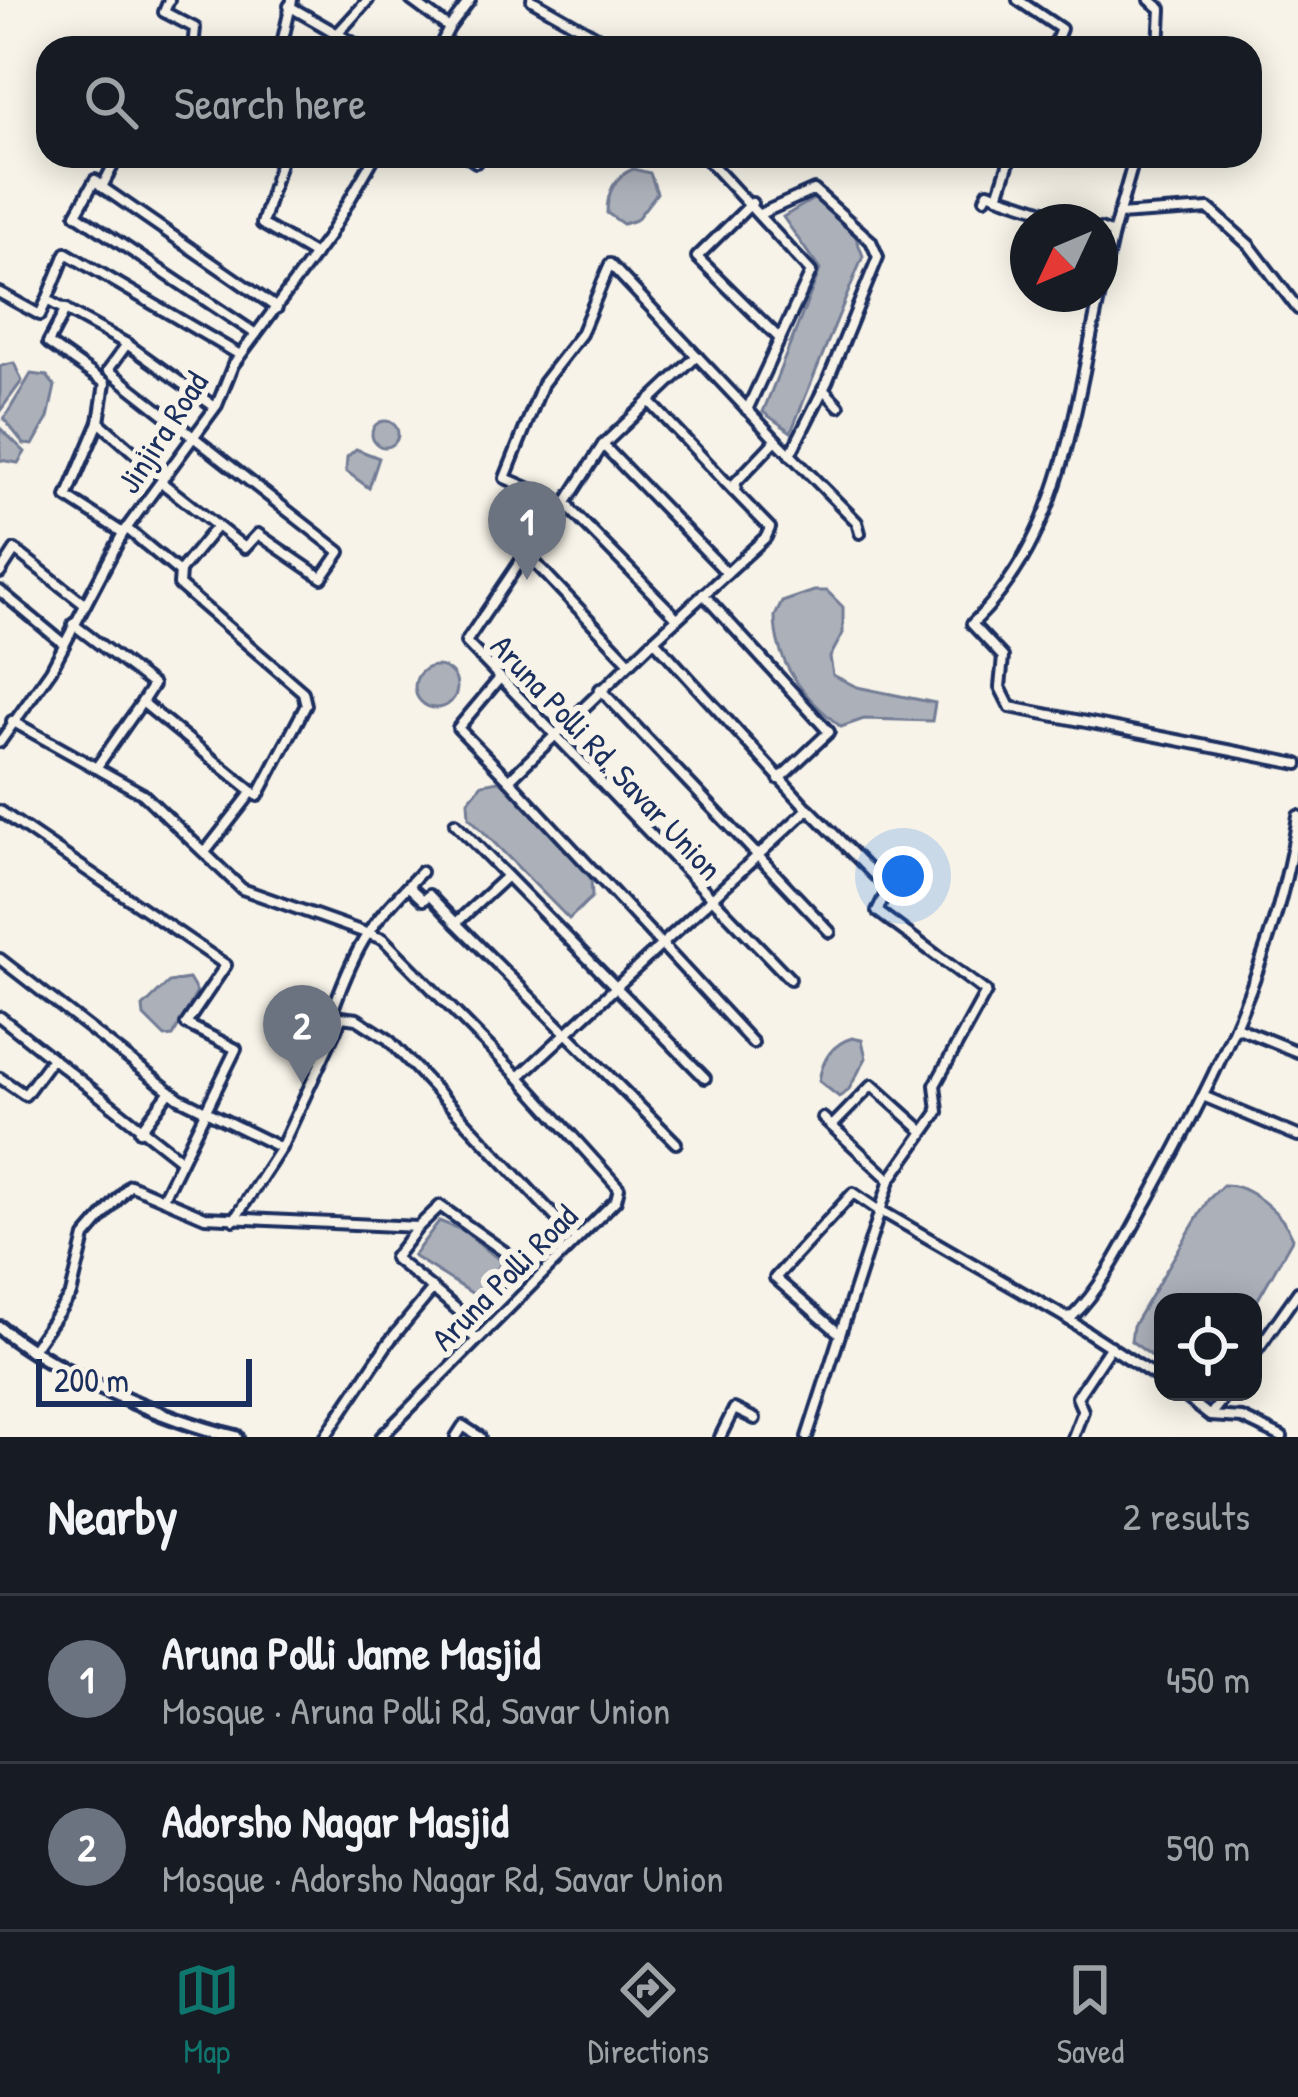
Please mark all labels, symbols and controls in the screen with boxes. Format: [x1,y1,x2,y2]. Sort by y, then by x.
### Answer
search box [36,36,1262,168]
icon: search [78,69,144,135]
text: Search here [174,72,366,133]
north arrow [1010,204,1118,312]
street label: Jinjira Road [106,362,218,501]
pin: 1 [488,481,566,580]
street label: Aruna Polli Rd, Savar Union [481,625,733,889]
your location [873,846,933,906]
pin: 2 [263,985,341,1084]
street label: Aruna Polli Road [421,1194,587,1360]
map controls [1154,1293,1262,1401]
button: locate [1154,1293,1262,1401]
scale bar [36,1353,252,1406]
text: 200 m [54,1358,129,1402]
text: Nearby [48,1481,178,1550]
text: 2 results [1123,1489,1250,1542]
text: Aruna Polli Jame Masjid [162,1622,540,1683]
text: 1 [80,1652,94,1705]
text: 450 m [1166,1652,1250,1705]
text: Mosque · Aruna Polli Rd, Savar Union [162,1683,670,1736]
text: Adorsho Nagar Masjid [162,1790,509,1851]
text: 2 [78,1820,96,1873]
text: 590 m [1166,1820,1250,1873]
text: Mosque · Adorsho Nagar Rd, Savar Union [162,1851,724,1904]
tab: Map [174,1957,240,2073]
tab: Directions [588,1957,709,2073]
tab: Saved [1057,1957,1124,2073]

